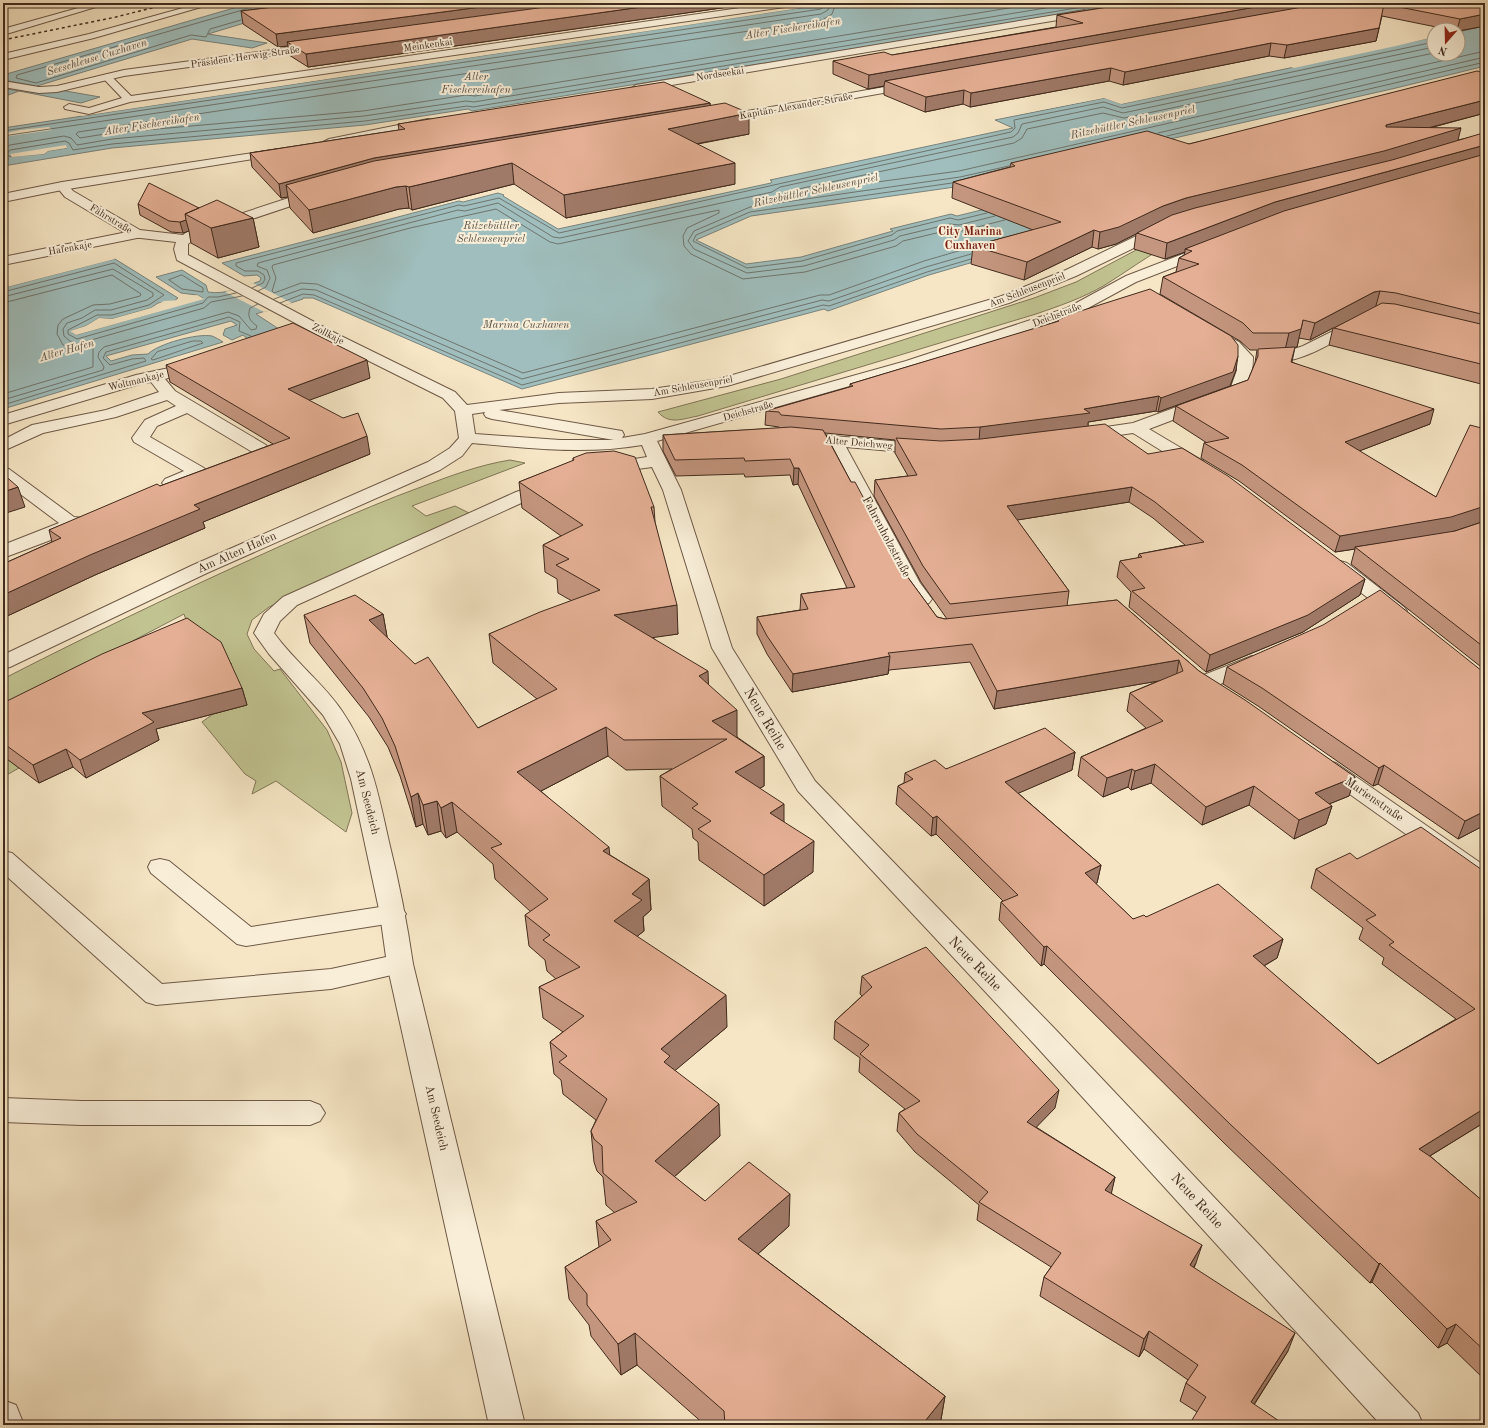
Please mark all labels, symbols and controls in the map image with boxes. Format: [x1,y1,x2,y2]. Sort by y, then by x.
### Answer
water label: Alter Fischereihafen [744,16,842,42]
north arrow [1426,22,1466,62]
water label: Seeschleuse Cuxhaven [46,37,149,78]
street label: Meinkenkai [403,37,453,53]
text: N [1437,43,1449,57]
street label: Präsident-Herwig-Straße [190,44,301,70]
street label: Nordseekai [695,65,745,83]
water label: Alter Fischereihafen [440,72,511,96]
street label: Kapitän-Alexander-Straße [739,91,854,121]
water label: Ritzebüttler Schleusenpriel [1069,104,1197,142]
water label: Alter Fischereihafen [103,112,201,138]
water label: Ritzebüttler Schleusenpriel [752,172,880,210]
street label: Fährstraße [88,202,134,236]
water label: Ritzebüttler Schleusenpriel [457,221,526,245]
district label: City Marina Cuxhaven [938,226,1002,252]
street label: Hafenkaje [47,239,93,257]
street label: Am Schleusenpriel [988,271,1067,309]
street label: Deichstraße [1031,301,1083,329]
water label: Marina Cuxhaven [482,320,570,331]
street label: Zollkaje [310,322,346,347]
water label: Alter Hafen [38,338,96,364]
street label: Woltmankaje [107,369,165,393]
street label: Am Schleusenpriel [652,374,734,398]
street label: Deichstraße [722,399,775,423]
street label: Alter Deichweg [825,435,894,451]
street label: Fahrenholzstraße [860,495,913,580]
street label: Am Alten Hafen [196,530,279,576]
street label: Neue Reihe [741,686,789,752]
street label: Am Seedeich [353,768,381,837]
street label: Marienstraße [1343,776,1406,825]
street label: Neue Reihe [946,934,1004,994]
street label: Am Seedeich [423,1084,450,1153]
street label: Neue Reihe [1168,1171,1226,1231]

